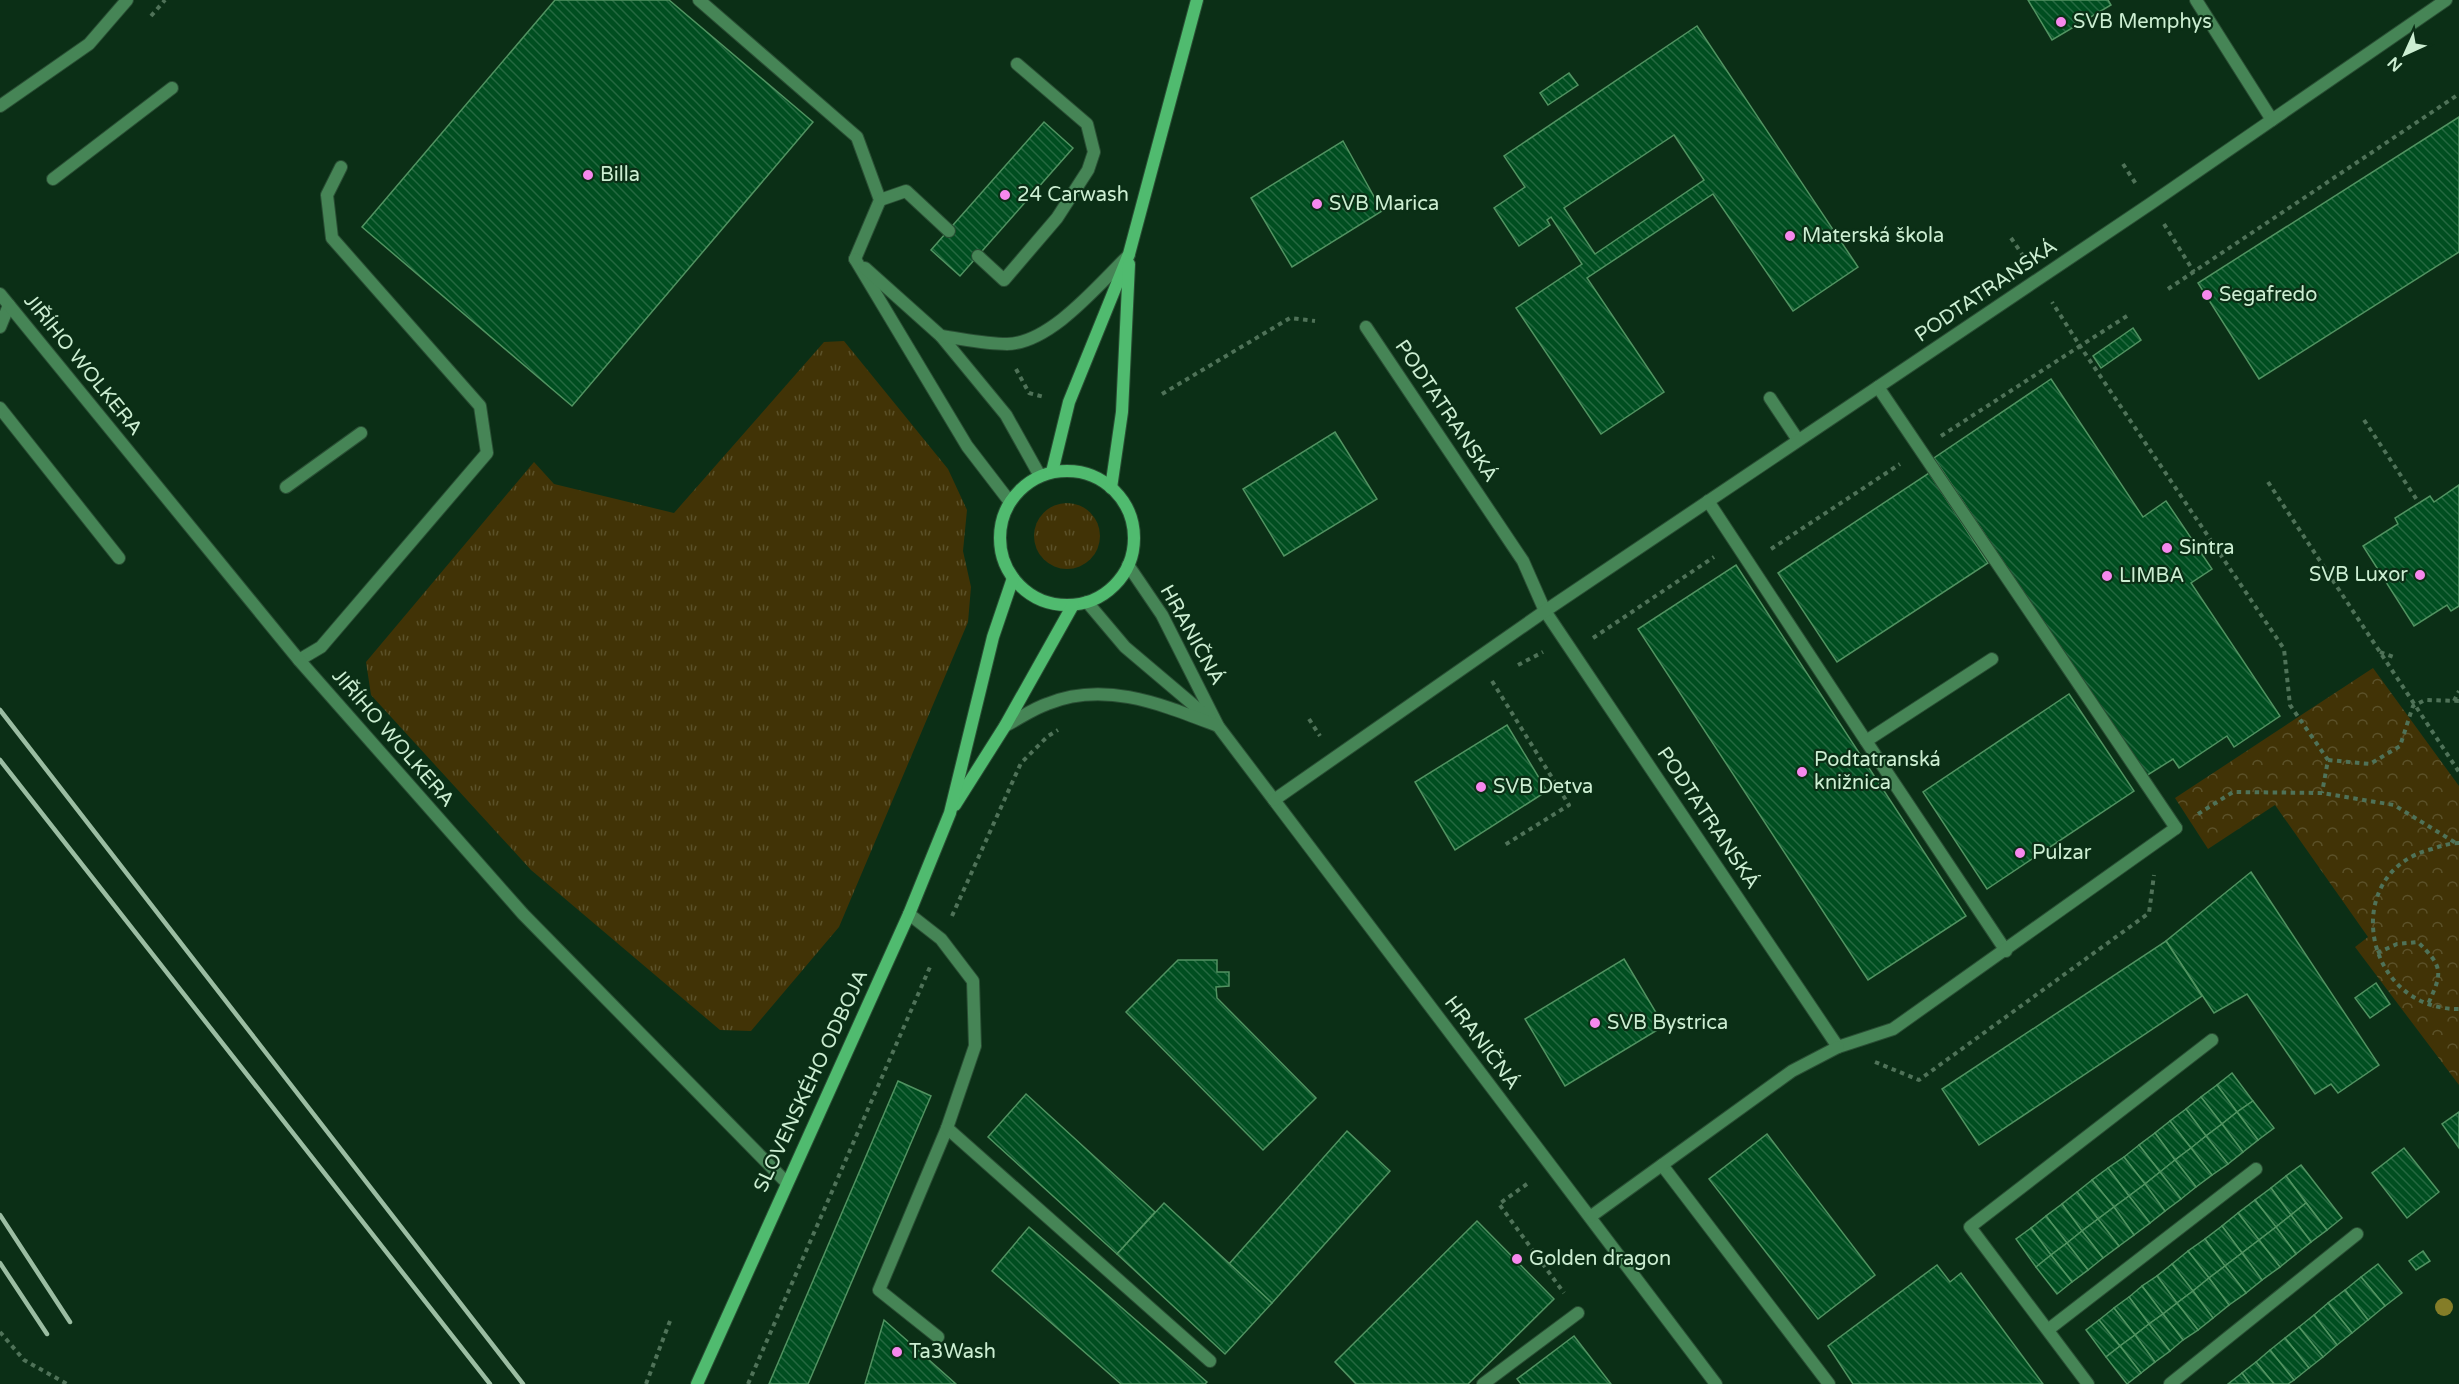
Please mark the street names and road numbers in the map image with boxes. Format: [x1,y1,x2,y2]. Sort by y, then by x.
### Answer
street label: PODTATRANSKÁ [1910,234,2062,347]
street label: JIŘÍHO WOLKERA [19,289,148,440]
street label: PODTATRANSKÁ [1390,335,1503,487]
street label: HRANIČNÁ [1155,580,1230,689]
street label: JIŘÍHO WOLKERA [327,664,460,812]
street label: PODTATRANSKÁ [1652,742,1765,894]
street label: SLOVENSKÉHO ODBOJA [748,966,873,1196]
street label: HRANIČNÁ [1439,991,1526,1095]

